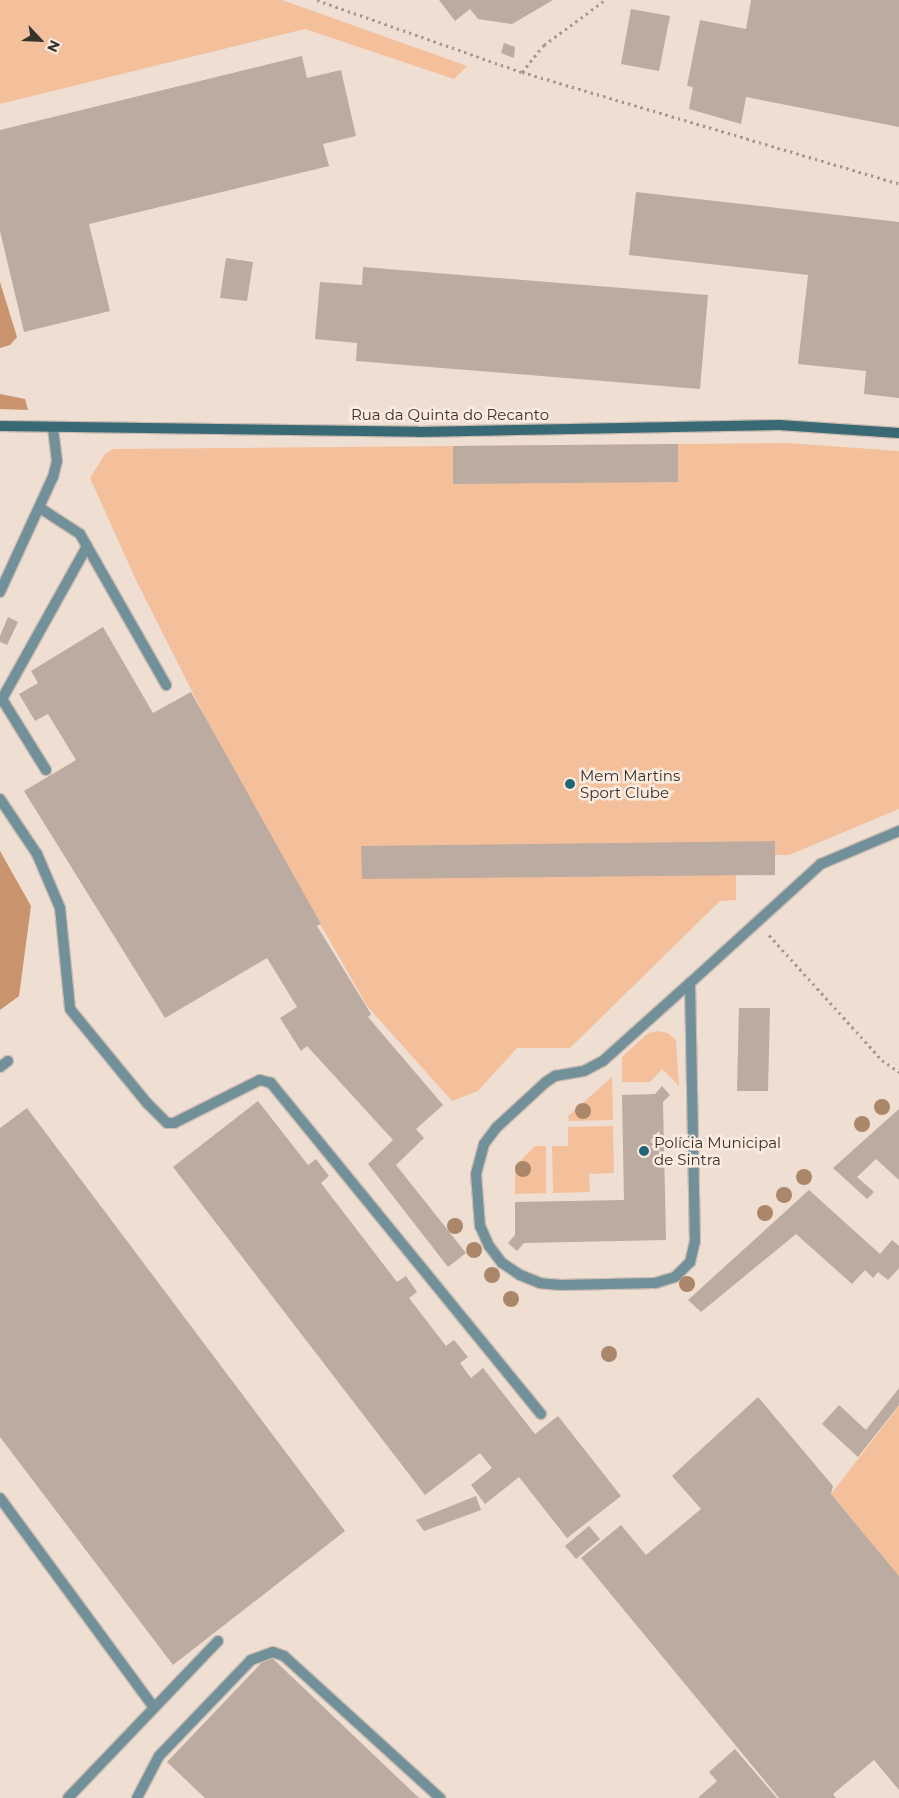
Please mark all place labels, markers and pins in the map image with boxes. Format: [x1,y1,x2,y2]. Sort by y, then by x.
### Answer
place label: Mem Martins Sport Clube [580,766,680,801]
marker: Mem Martins Sport Clube [564,778,576,790]
place label: Polícia Municipal de Sintra [654,1133,781,1168]
marker: Polícia Municipal de Sintra [638,1145,650,1157]

